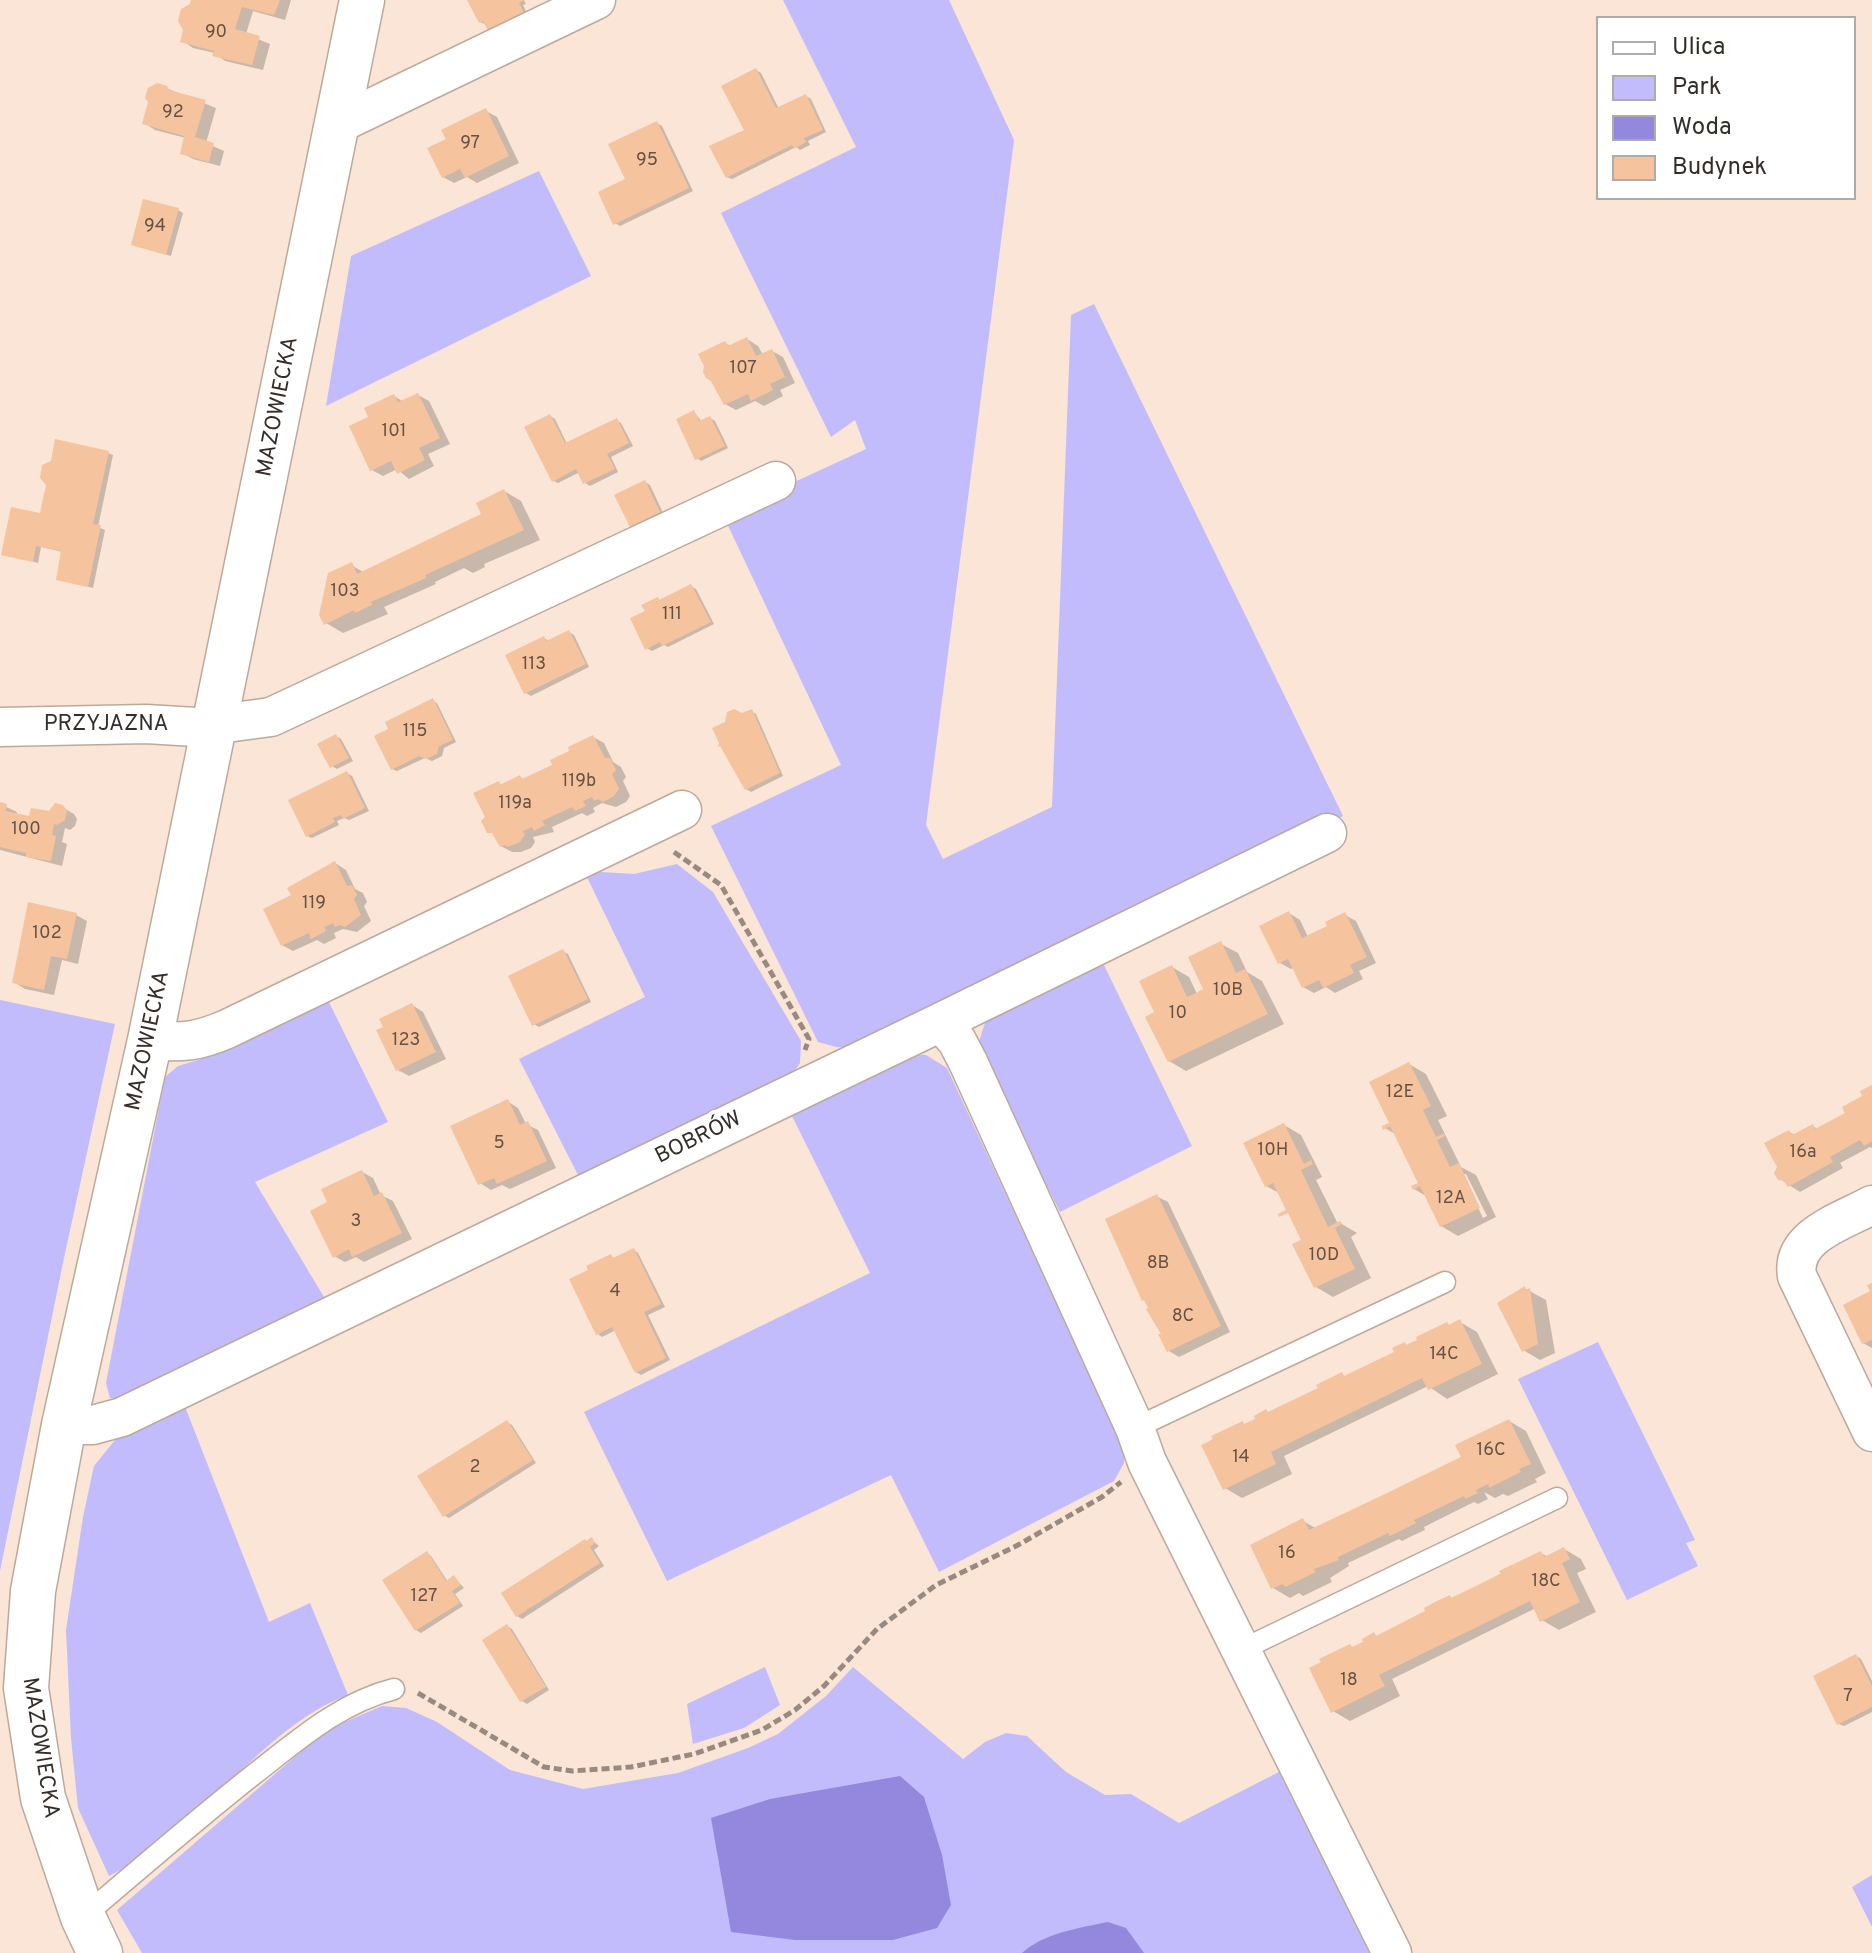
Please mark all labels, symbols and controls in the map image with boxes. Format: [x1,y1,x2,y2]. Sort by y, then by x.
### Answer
legend [1596,16,1856,200]
house number: 90 [205,22,227,44]
text: Ulica [1672,33,1725,63]
text: Park [1672,73,1722,103]
house number: 92 [162,102,184,124]
text: Woda [1672,113,1732,143]
house number: 97 [460,133,480,155]
house number: 95 [636,150,658,172]
text: Budynek [1672,153,1767,183]
house number: 94 [144,216,166,238]
street label: MAZOWIECKA [252,335,306,479]
house number: 107 [729,358,757,380]
house number: 101 [382,421,406,443]
house number: 103 [330,581,360,603]
house number: 111 [662,604,682,626]
house number: 113 [522,654,546,676]
street label: PRZYJAZNA [44,713,168,739]
house number: 115 [403,721,427,743]
house number: 119b [562,771,596,793]
house number: 119a [498,793,532,815]
house number: 100 [11,819,41,841]
house number: 119 [302,893,326,915]
house number: 102 [32,923,62,945]
street label: MAZOWIECKA [121,969,177,1113]
house number: 10B [1213,980,1243,1002]
house number: 10 [1169,1003,1187,1025]
house number: 123 [392,1030,420,1052]
house number: 12E [1386,1082,1414,1104]
street label: BOBRÓW [651,1107,747,1171]
house number: 5 [493,1133,505,1155]
house number: 10H [1258,1140,1288,1162]
house number: 16a [1790,1142,1816,1164]
house number: 12A [1436,1188,1466,1210]
house number: 3 [351,1211,361,1233]
house number: 10D [1309,1245,1339,1267]
house number: 8B [1147,1253,1169,1275]
house number: 4 [609,1281,621,1303]
house number: 8C [1172,1306,1194,1328]
house number: 14C [1429,1344,1459,1366]
house number: 16C [1476,1440,1506,1462]
house number: 14 [1232,1447,1250,1469]
house number: 2 [469,1457,481,1479]
house number: 16 [1278,1543,1296,1565]
house number: 18C [1531,1571,1561,1593]
house number: 127 [411,1586,437,1608]
house number: 18 [1340,1670,1358,1692]
street label: MAZOWIECKA [15,1676,63,1820]
house number: 7 [1843,1686,1853,1708]

